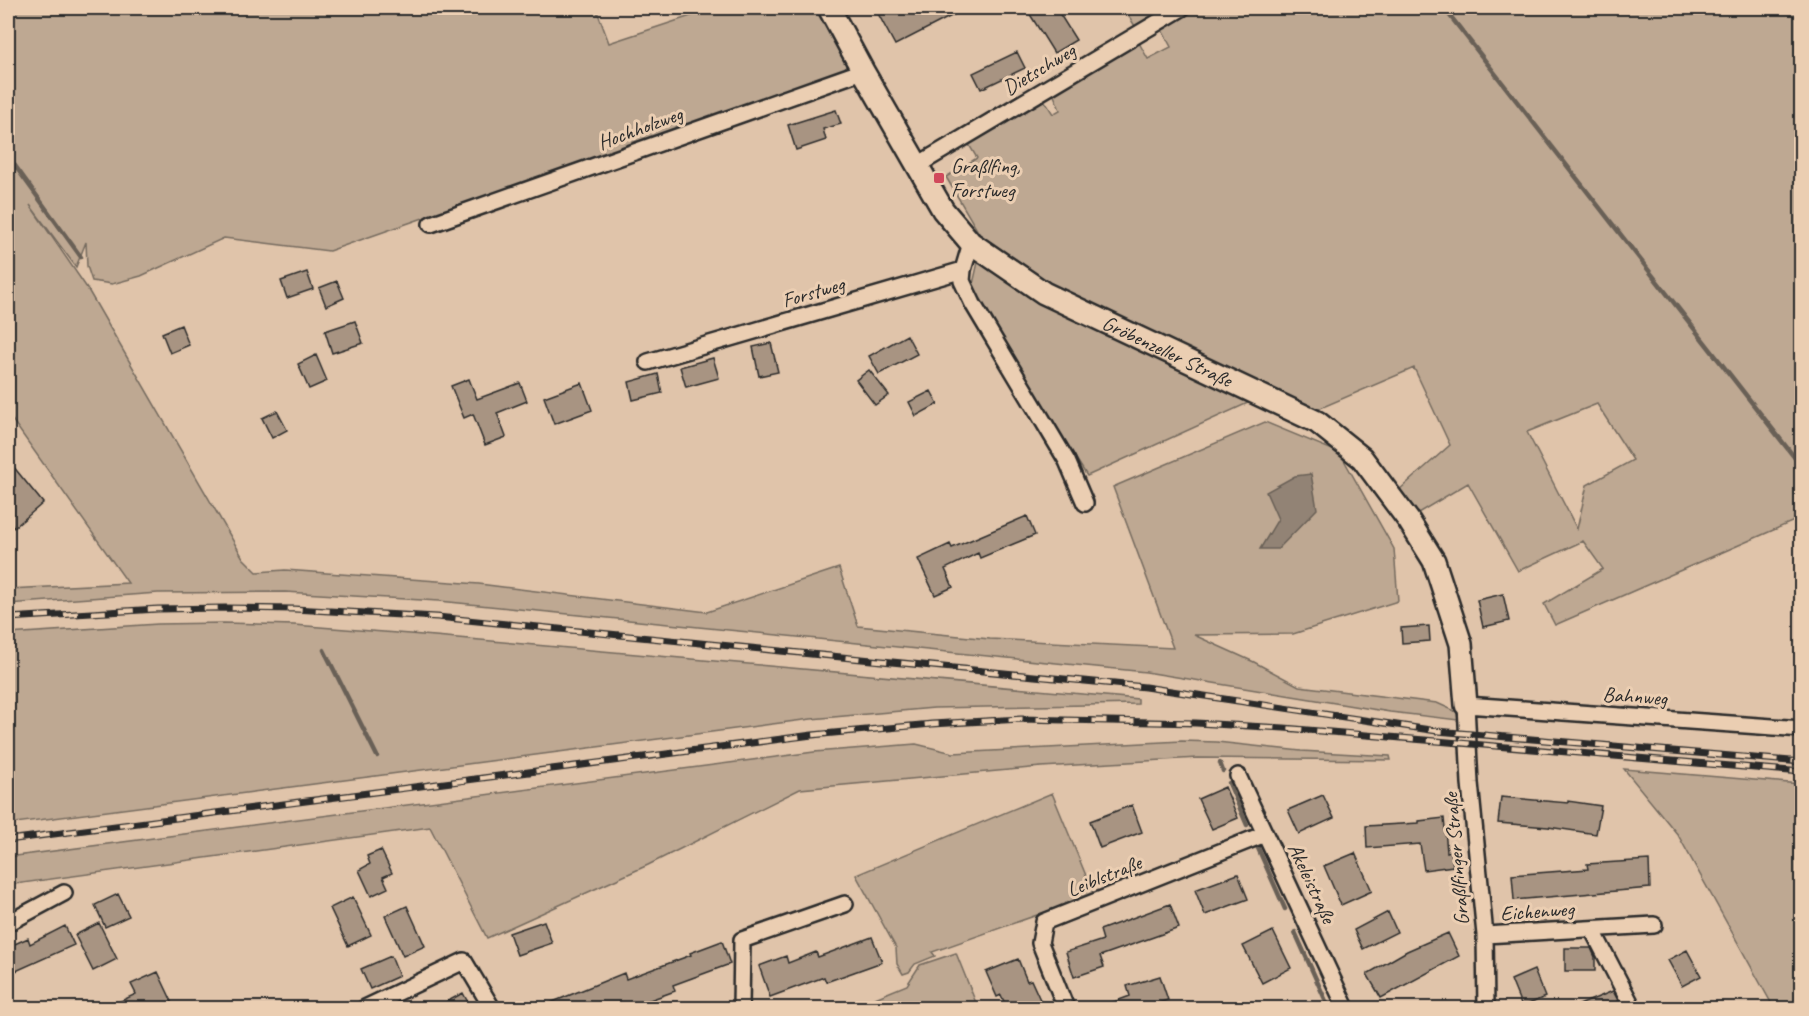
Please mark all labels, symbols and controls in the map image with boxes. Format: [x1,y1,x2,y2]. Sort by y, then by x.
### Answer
street label: Dietschweg [998,36,1081,101]
street label: Hochholzweg [594,100,687,155]
place label: Graßlfing, Forstweg [951,153,1020,203]
marker: Graßlfing, Forstweg [932,171,946,185]
street label: Forstweg [779,270,849,313]
street label: Gröbenzeller Straße [1098,310,1238,394]
street label: Bahnweg [1602,681,1670,711]
street label: Graßlfinger Straße [1437,789,1475,926]
street label: Akeleistraße [1282,839,1343,929]
street label: Leiblstraße [1063,849,1147,903]
street label: Eichenweg [1499,895,1576,927]

